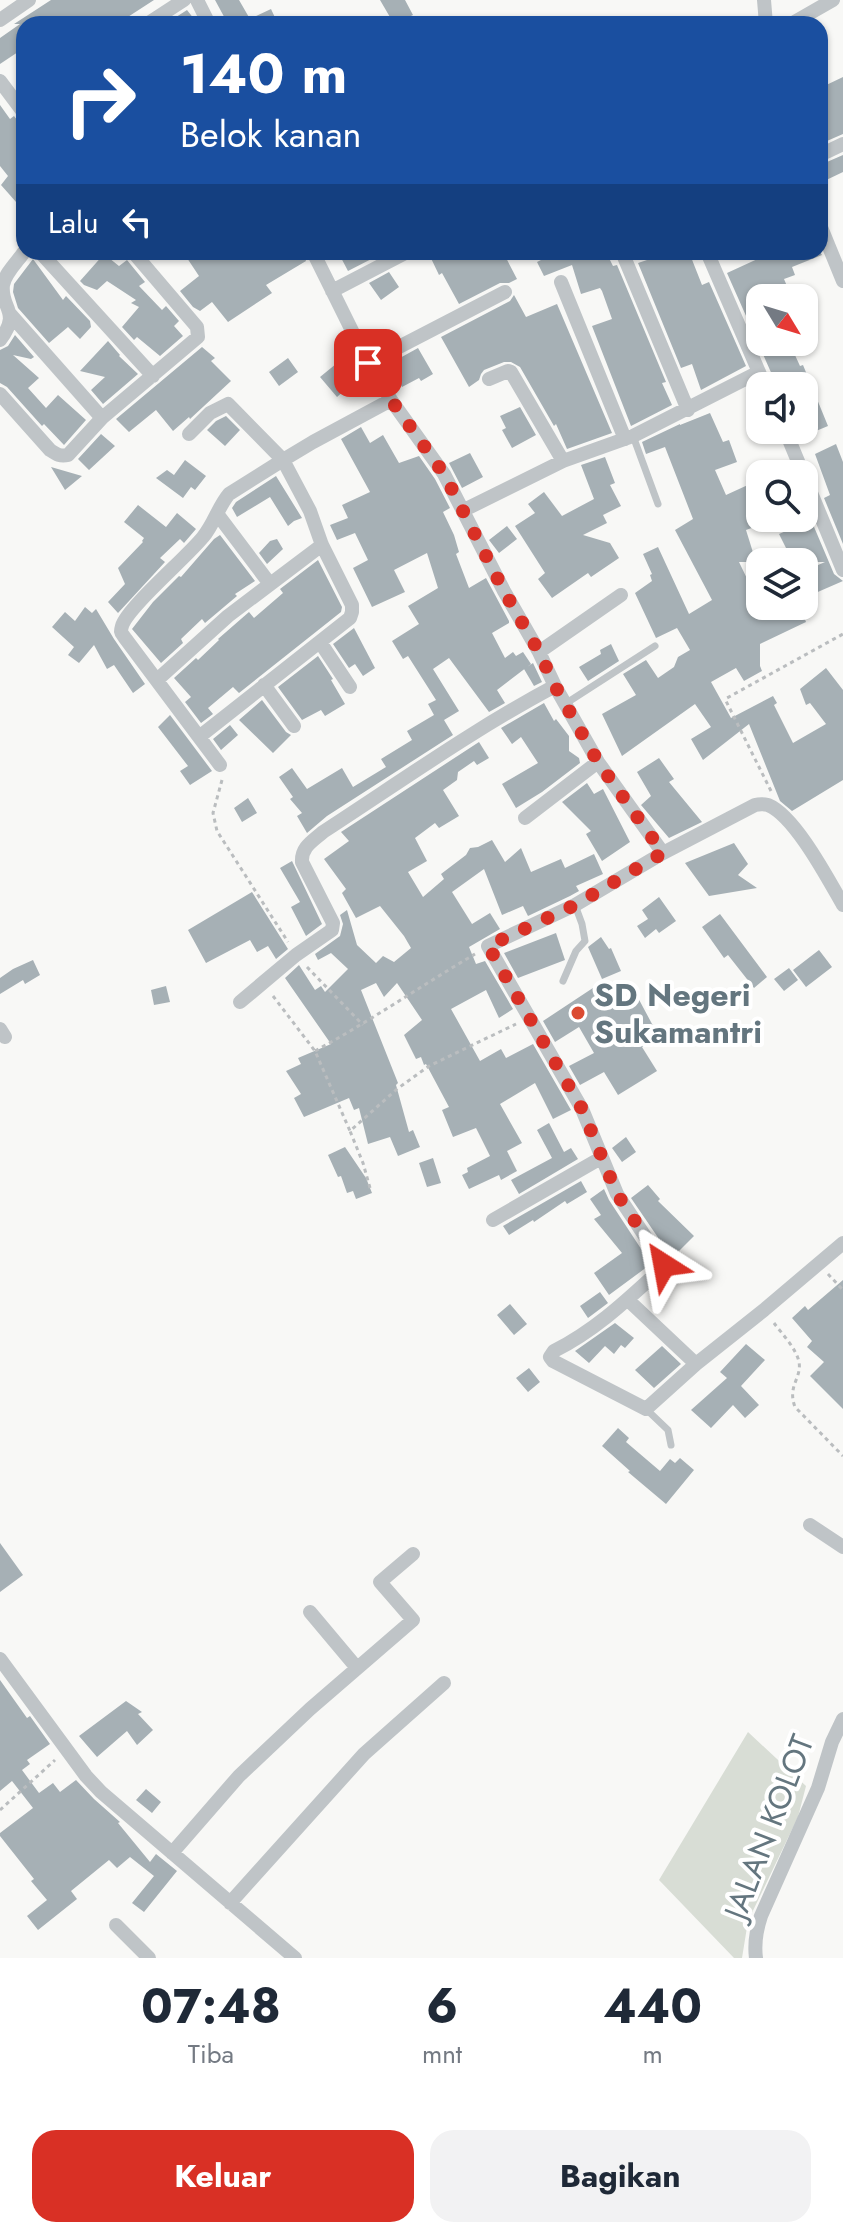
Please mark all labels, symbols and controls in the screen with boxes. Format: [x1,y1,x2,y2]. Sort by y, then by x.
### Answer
text: 140 m [180,33,347,114]
icon: right [48,48,152,152]
text: Belok kanan [180,108,361,160]
icon: left [115,200,159,244]
text: Lalu [48,201,99,244]
north arrow [746,284,818,356]
map controls [746,284,818,620]
pin [334,329,402,397]
icon: arrive [346,341,390,385]
button: sound [746,372,818,444]
button: search [746,460,818,532]
button: layers [746,548,818,620]
place label: SD Negeri Sukamantri [594,972,762,1055]
marker: SD Negeri Sukamantri [569,1004,587,1022]
position arrow [622,1223,706,1307]
street label: JALAN KOLOT [711,1728,825,1930]
text: 07:48 [141,1972,281,2041]
text: 6 [426,1972,458,2041]
text: 440 [603,1972,702,2041]
text: Tiba [188,2035,234,2073]
text: mnt [422,2035,462,2073]
text: m [642,2035,663,2073]
button: Keluar [32,2130,414,2222]
button: Bagikan [430,2130,811,2222]

